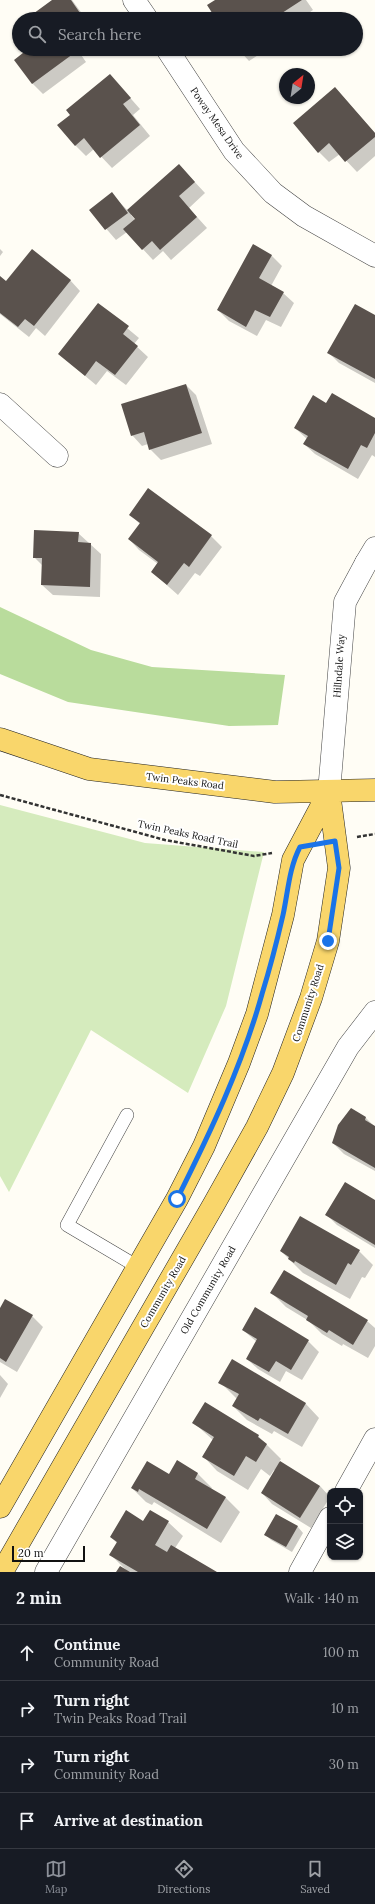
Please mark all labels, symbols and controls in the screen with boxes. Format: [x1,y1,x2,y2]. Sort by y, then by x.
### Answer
search box [12,12,363,56]
icon: search [26,23,48,45]
text: Search here [58,25,141,44]
north arrow [279,68,315,104]
street label: Poway Mesa Drive [187,85,247,162]
street label: Hillndale Way [330,633,348,698]
street label: Twin Peaks Road [145,770,225,792]
street label: Twin Peaks Road Trail [137,817,240,851]
route end [319,932,337,950]
street label: Community Road [289,963,327,1043]
route start [168,1190,186,1208]
street label: Old Community Road [177,1243,239,1337]
street label: Community Road [137,1254,189,1330]
map controls [327,1488,363,1560]
button: locate [327,1488,363,1524]
button: layers [327,1524,363,1560]
scale bar [12,1544,85,1563]
text: 20 m [18,1546,43,1560]
text: 2 min [16,1587,62,1609]
text: Walk · 140 m [284,1590,359,1607]
text: Continue [54,1635,120,1654]
icon: ahead [16,1642,38,1664]
text: 100 m [323,1644,359,1661]
text: Community Road [54,1654,159,1671]
text: Turn right [54,1691,130,1710]
icon: right [16,1698,38,1720]
text: 10 m [331,1700,359,1717]
text: Twin Peaks Road Trail [54,1710,187,1727]
text: Turn right [54,1747,130,1766]
icon: right [16,1754,38,1776]
text: 30 m [329,1756,359,1773]
text: Community Road [54,1766,159,1783]
icon: arrive [16,1810,38,1832]
text: Arrive at destination [54,1811,203,1830]
tab: Map [45,1858,67,1896]
tab: Directions [157,1858,210,1896]
tab: Saved [300,1858,330,1896]

